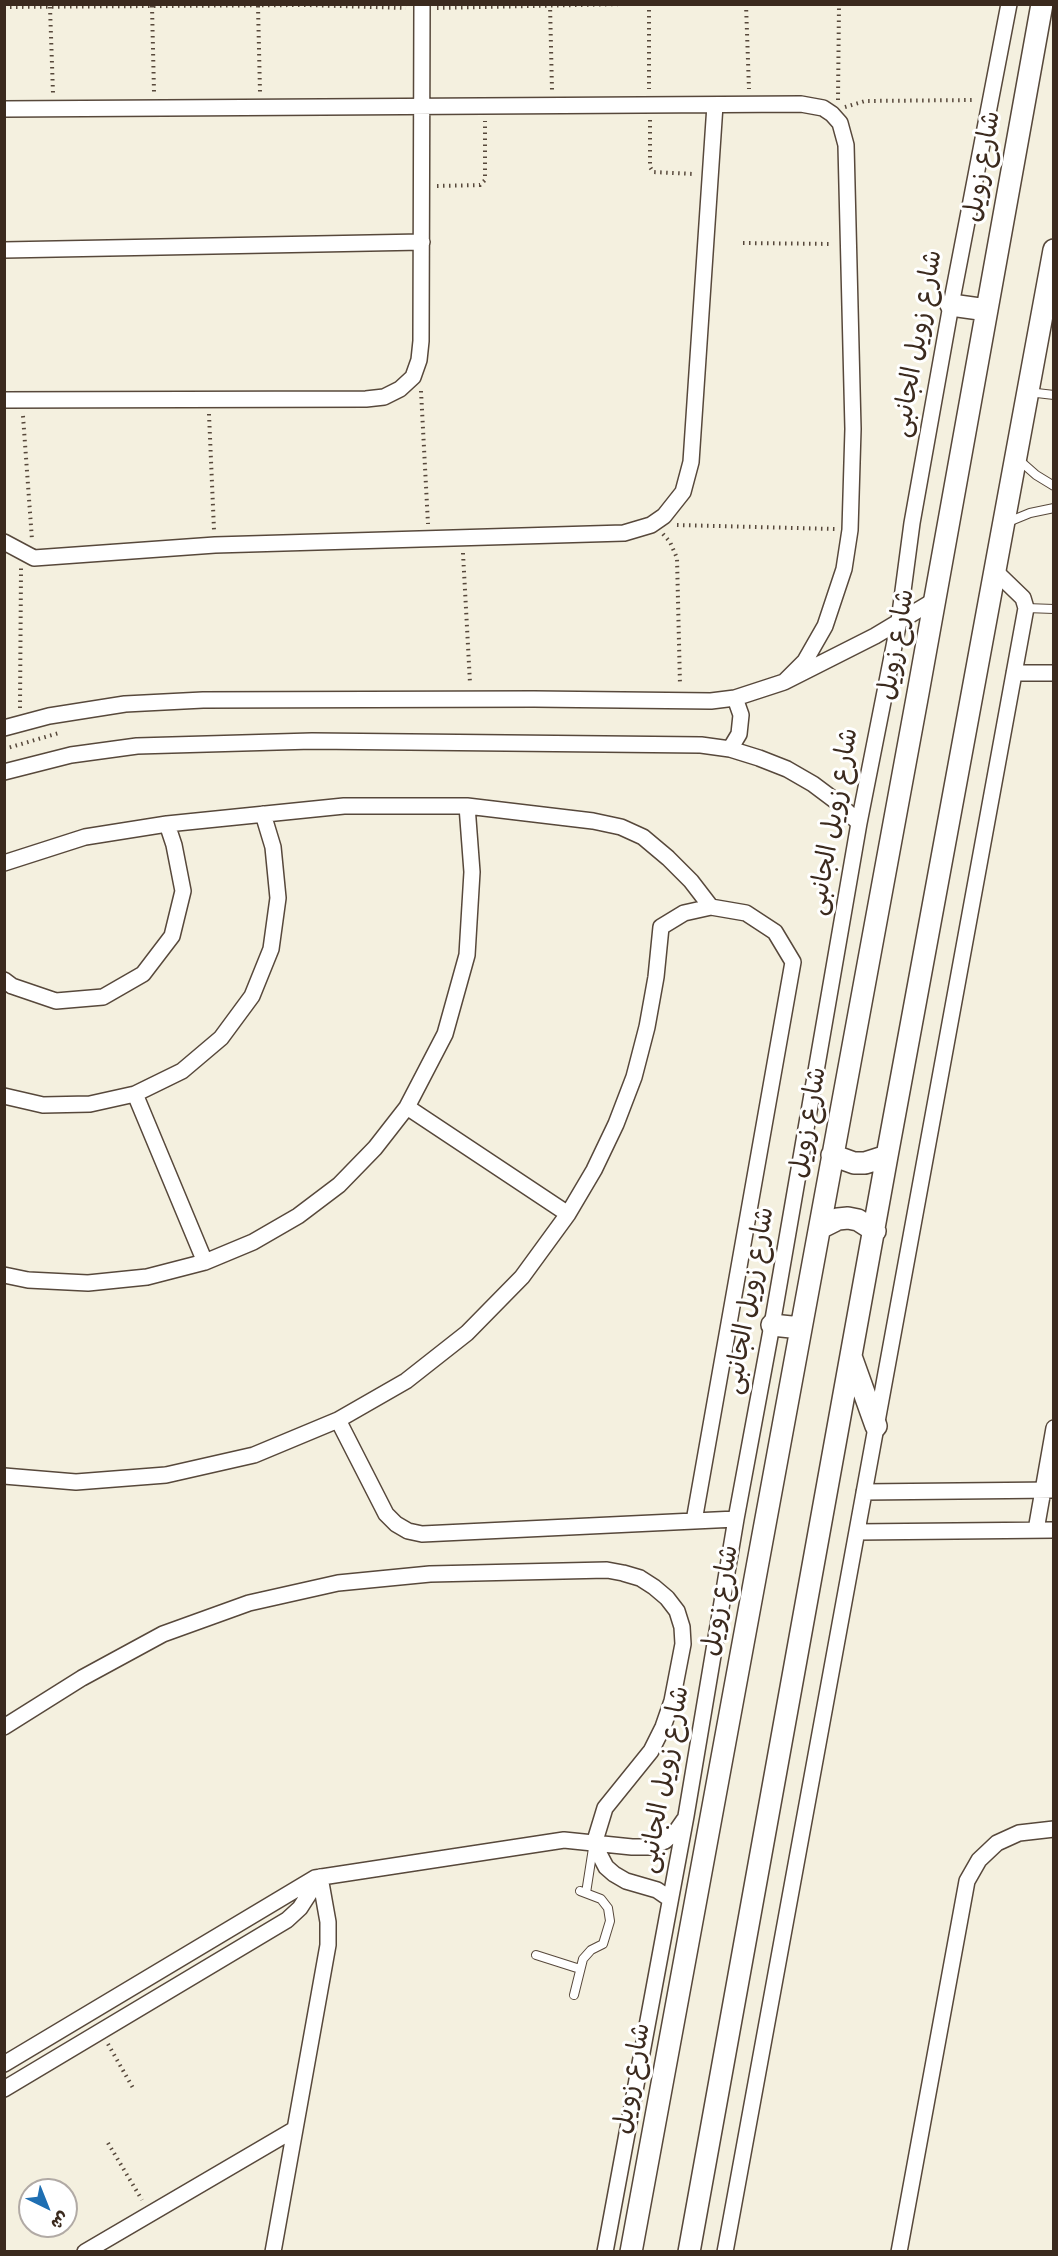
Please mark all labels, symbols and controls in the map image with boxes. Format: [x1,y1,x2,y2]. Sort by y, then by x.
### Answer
street label: شارع زويل [960,109,1010,225]
street label: شارع زويل الجانبى [888,248,952,440]
street label: شارع زويل [874,587,924,703]
street label: شارع زويل الجانبى [804,726,868,918]
street label: شارع زويل [786,1065,836,1181]
street label: شارع زويل الجانبى [720,1205,784,1397]
street label: شارع زويل [698,1543,748,1659]
street label: شارع زويل الجانبى [635,1684,699,1876]
street label: شارع زويل [610,2021,660,2137]
north arrow [18,2178,78,2238]
text: ش [44,2205,74,2234]

